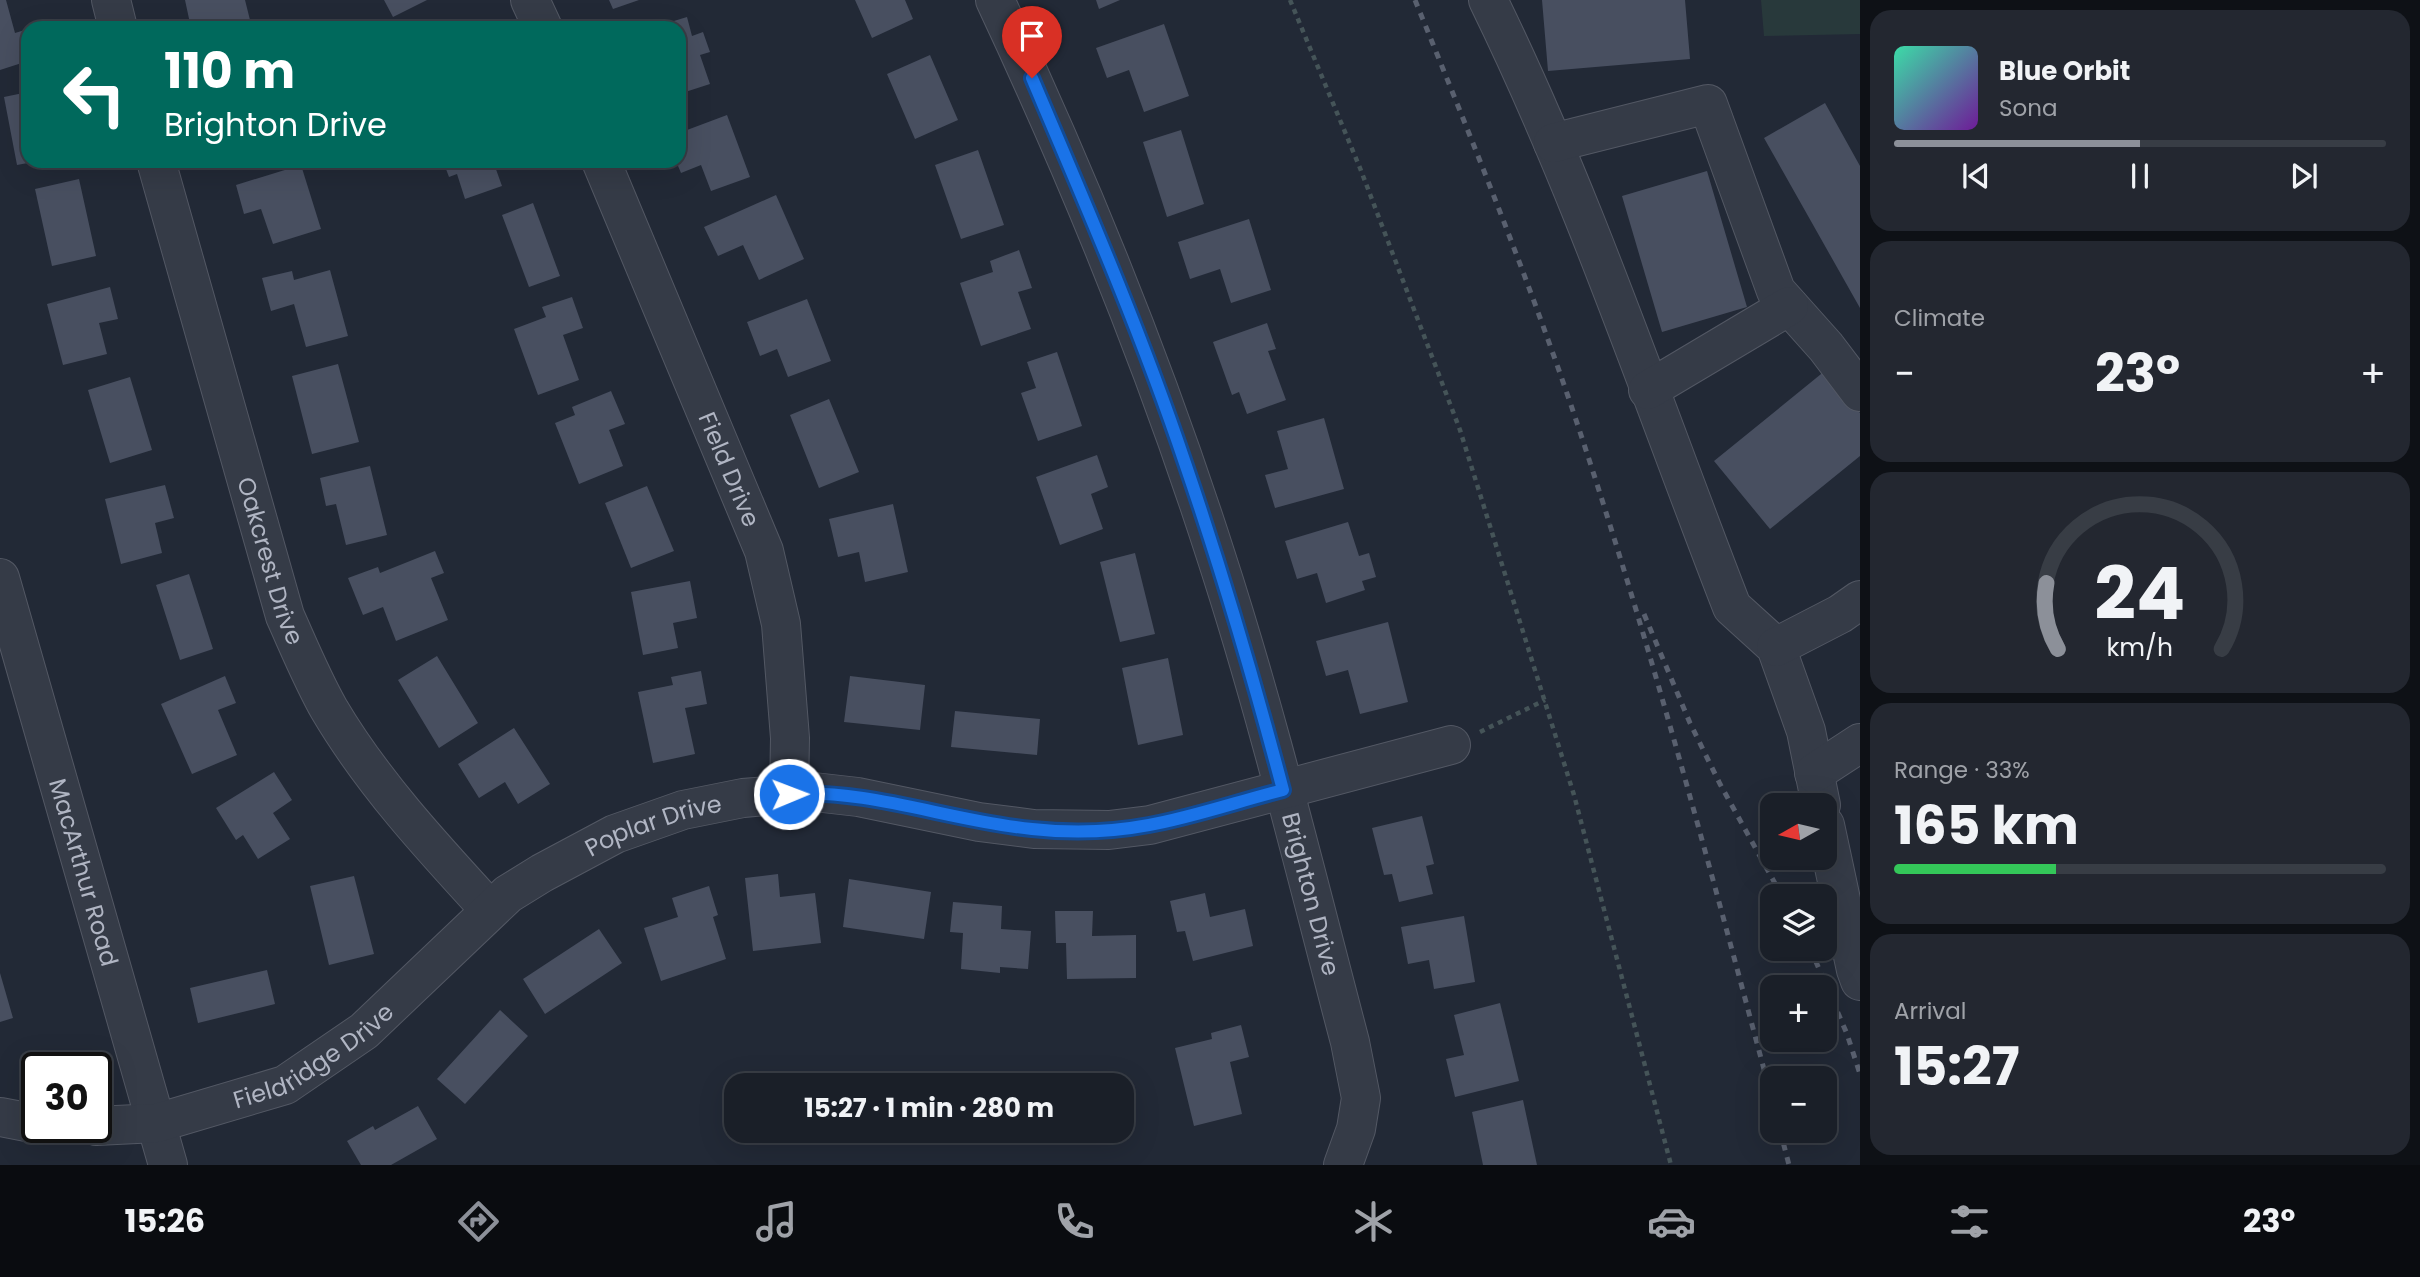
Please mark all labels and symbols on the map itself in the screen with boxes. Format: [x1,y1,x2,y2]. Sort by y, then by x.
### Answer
pin [1002,6,1062,78]
street label: Field Drive [691,407,768,532]
street label: Oakcrest Drive [230,473,312,650]
position arrow [752,757,826,831]
street label: MacArthur Road [42,774,127,970]
street label: Poplar Drive [579,786,724,864]
north arrow [1760,793,1838,870]
street label: Brighton Drive [1274,809,1348,979]
street label: Fieldridge Drive [229,995,400,1116]
speed limit sign: 30 [21,1052,112,1143]

